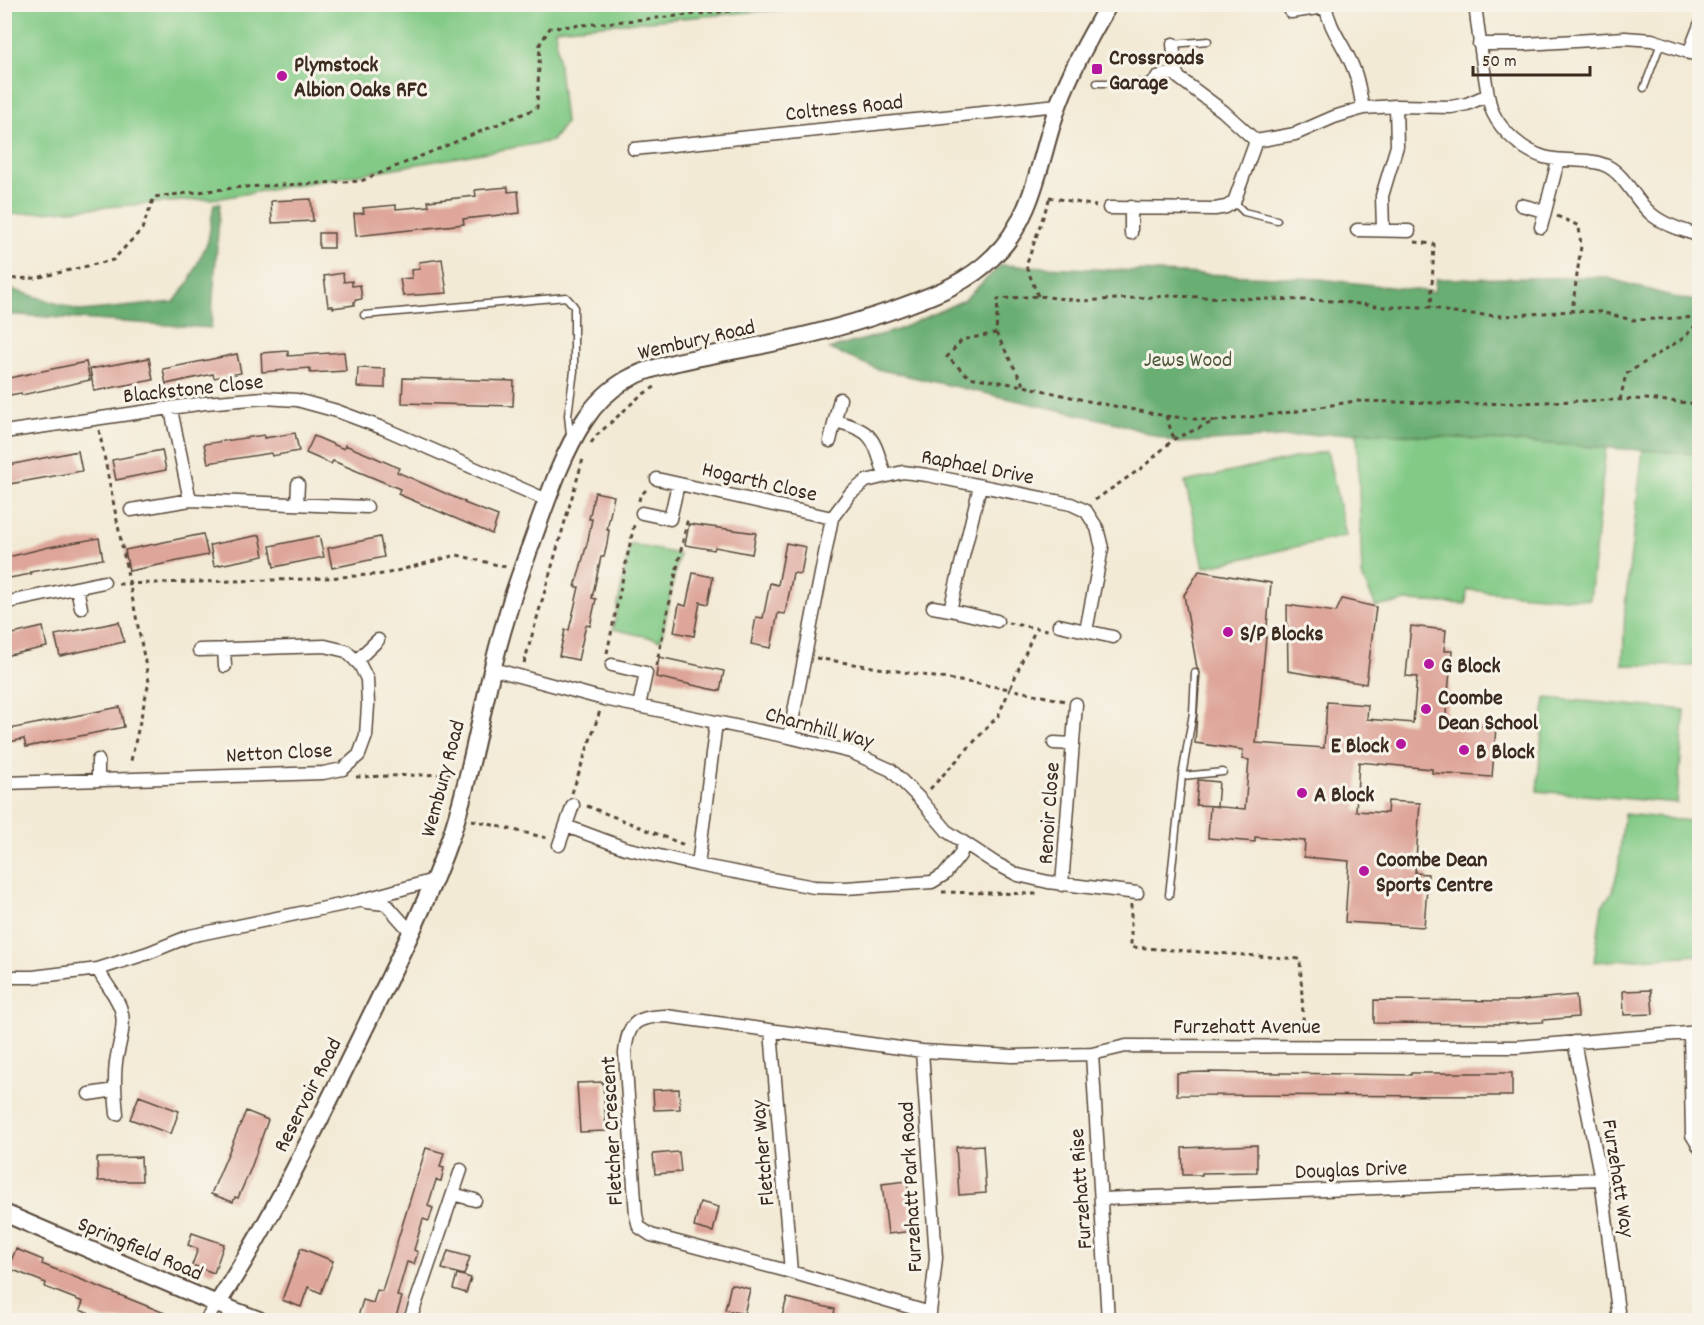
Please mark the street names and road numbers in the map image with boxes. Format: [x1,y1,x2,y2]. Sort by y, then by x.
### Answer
street label: Coltness Road [784,88,905,131]
street label: Wembury Road [635,313,759,370]
street label: Blackstone Close [122,368,265,413]
street label: Raphael Drive [918,442,1036,495]
street label: Hogarth Close [699,455,820,512]
street label: Charnhill Way [761,700,878,759]
street label: Wembury Road [414,717,475,841]
street label: Netton Close [225,736,333,773]
street label: Renoir Close [1031,761,1070,865]
street label: Furzehatt Avenue [1173,1013,1321,1044]
street label: Reservoir Road [267,1033,351,1158]
street label: Fletcher Crescent [594,1055,633,1206]
street label: Fletcher Way [744,1097,785,1207]
street label: Furzehatt Park Road [893,1101,932,1273]
street label: Furzehatt Way [1592,1117,1641,1241]
street label: Furzehatt Rise [1063,1127,1102,1250]
street label: Douglas Drive [1294,1154,1408,1189]
street label: Springfield Road [72,1210,207,1291]

